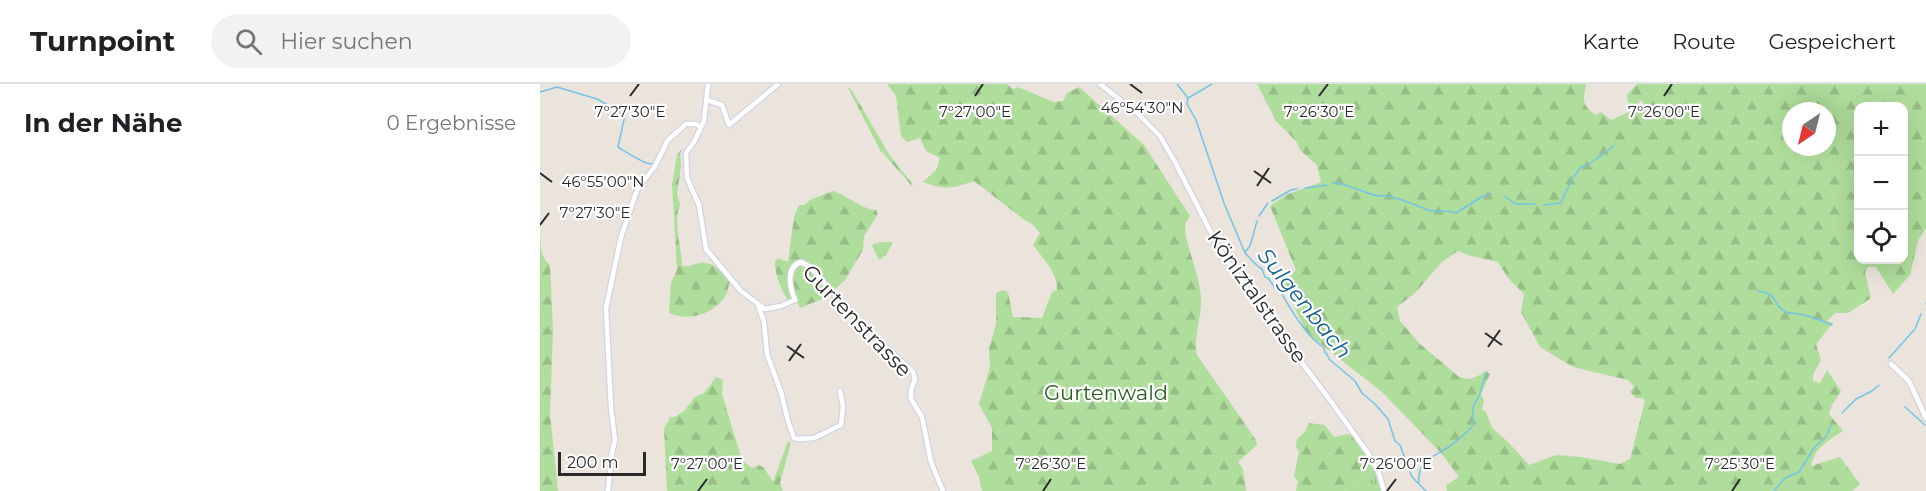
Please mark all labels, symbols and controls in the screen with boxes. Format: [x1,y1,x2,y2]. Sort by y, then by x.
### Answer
search box [211,14,631,68]
text: Turnpoint [30,24,175,58]
icon: search [232,25,265,58]
text: Hier suchen [280,28,413,55]
text: Karte [1583,29,1639,54]
text: Route [1672,29,1735,54]
text: Gespeichert [1768,29,1896,54]
text: 46°54'30"N [1101,98,1183,117]
text: 7°27'30"E [595,102,665,121]
text: 7°27'00"E [939,102,1011,121]
text: 7°26'30"E [1284,102,1354,121]
text: 7°26'00"E [1628,102,1700,121]
north arrow [1782,102,1836,156]
map controls [1854,102,1908,264]
button: + [1854,102,1908,156]
text: In der Nähe [24,107,182,139]
text: 0 Ergebnisse [387,111,516,135]
button: − [1854,156,1908,210]
text: 46°55'00"N [562,172,644,191]
text: 7°27'30"E [560,203,630,222]
button: locate [1854,210,1908,264]
street label: Köniztalstrasse [1202,226,1312,368]
water label: Sulgenbach [1252,243,1357,364]
street label: Gurtenstrasse [798,259,917,382]
park label: Gurtenwald [1044,380,1168,405]
scale bar [558,449,646,476]
text: 200 m [567,453,618,472]
text: 7°27'00"E [671,454,743,473]
text: 7°26'30"E [1016,454,1086,473]
text: 7°26'00"E [1360,454,1432,473]
text: 7°25'30"E [1705,454,1775,473]

